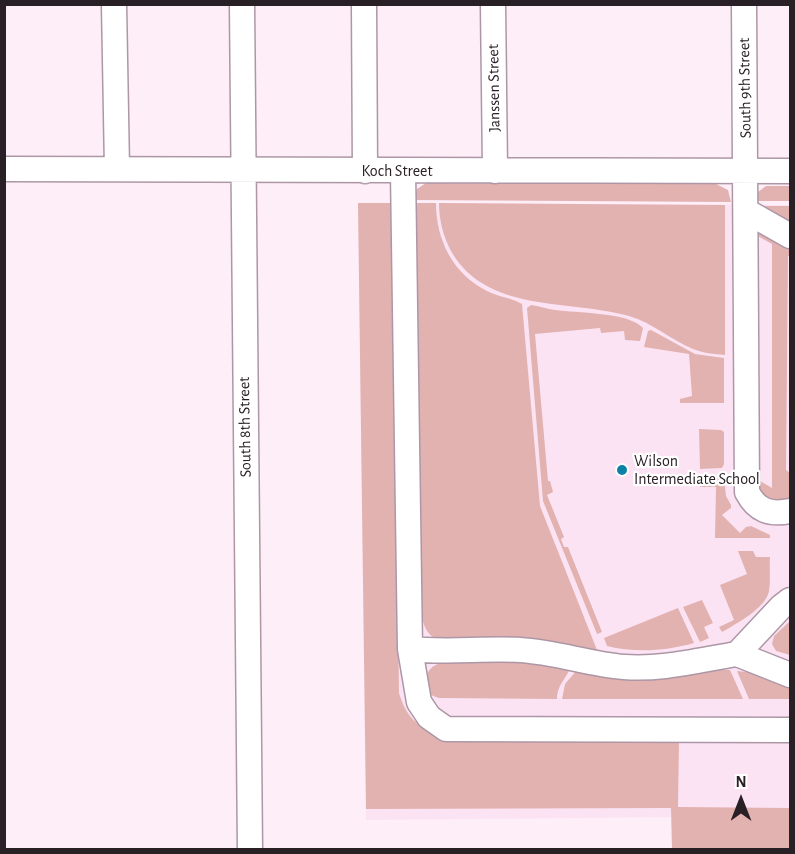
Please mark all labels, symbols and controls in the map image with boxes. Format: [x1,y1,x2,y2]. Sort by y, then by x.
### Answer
street label: South 9th Street [735,38,755,138]
street label: Janssen Street [484,44,504,132]
street label: Koch Street [361,161,433,181]
street label: South 8th Street [235,377,255,477]
place label: Wilson Intermediate School [634,451,760,489]
marker: Wilson Intermediate School [615,463,629,477]
north arrow [711,770,771,830]
text: N [735,774,747,790]

